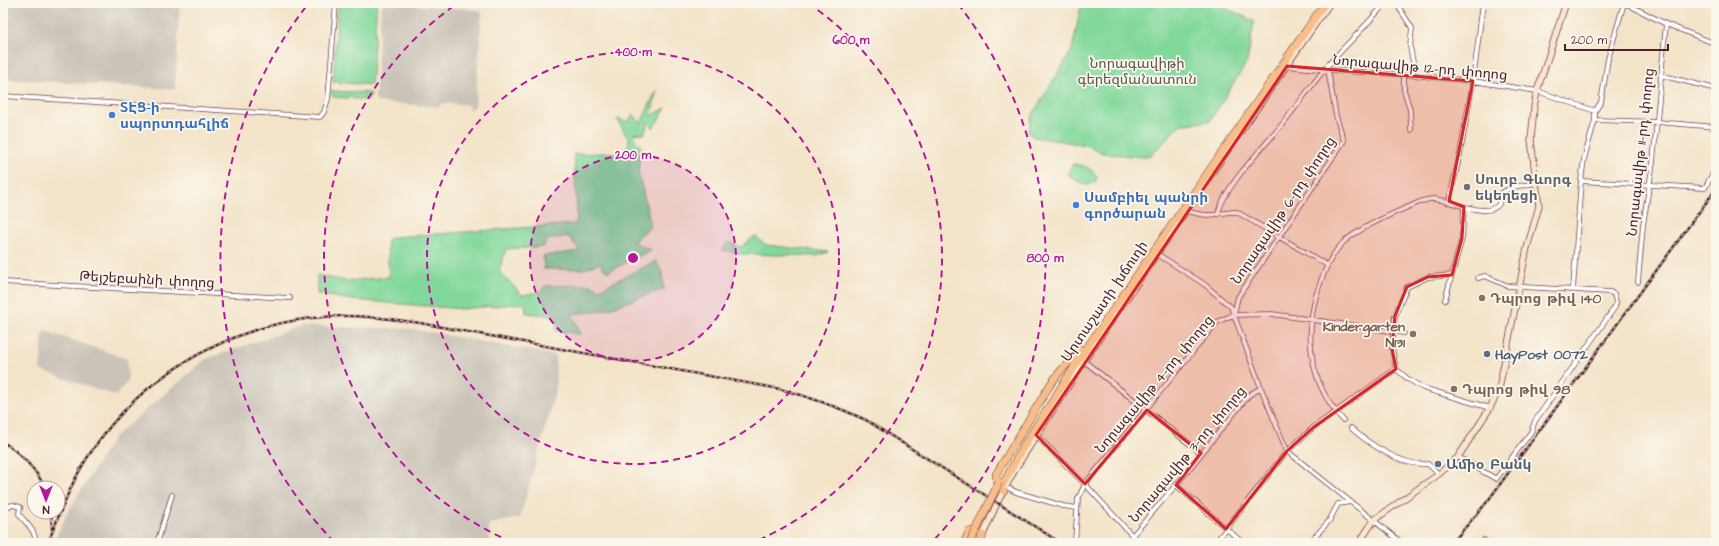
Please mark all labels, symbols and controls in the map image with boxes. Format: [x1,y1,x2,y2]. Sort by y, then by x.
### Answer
scale bar [1565,26,1668,52]
text: 600 m [833,32,870,49]
text: 200 m [1571,32,1608,49]
text: 400 m [614,44,652,61]
street label: Նորագավիթ 12-րդ փողոց [1332,50,1508,86]
park label: Նորագավիթի գերեզմանատուն [1077,54,1197,90]
street label: Նորագավիթ 11-րդ փողոց [1622,67,1660,237]
place label: ՏԷՑ-ի սպորտդահլիճ [120,98,229,134]
marker: ՏԷՑ-ի սպորտդահլիճ [107,110,117,120]
street label: Նորագավիթ 6-րդ փողոց [1227,133,1341,288]
text: 200 m [614,147,652,164]
place label: Սուրբ Գևորգ եկեղեցի [1475,170,1572,206]
marker: Սուրբ Գևորգ եկեղեցի [1462,182,1472,192]
place label: Սամբիել պանրի գործարան [1084,188,1208,224]
marker: Սամբիել պանրի գործարան [1071,200,1081,210]
street label: Արտաշատի խճուղի [1057,237,1153,366]
text: 800 m [1026,250,1064,267]
centre of rings [626,251,640,265]
street label: Թեյշեբաինի փողոց [79,266,215,294]
place label: Դպրոց թիվ 140 [1490,289,1601,309]
marker: Դպրոց թիվ 140 [1477,293,1487,303]
street label: Նորագավիթ 4-րդ փողոց [1091,311,1219,458]
place label: Kindergarten N131 [1323,317,1405,353]
marker: Kindergarten N131 [1408,329,1418,339]
place label: HayPost 0072 [1495,345,1589,365]
marker: HayPost 0072 [1482,349,1492,359]
place label: Դպրոց թիվ 98 [1462,380,1570,400]
street label: Նորագավիթ 3-րդ փողոց [1125,382,1251,527]
marker: Դպրոց թիվ 98 [1449,384,1459,394]
place label: Ամիօ Բանկ [1446,455,1531,475]
marker: Ամիօ Բանկ [1433,459,1443,469]
north arrow [26,480,66,520]
text: N [42,502,49,517]

